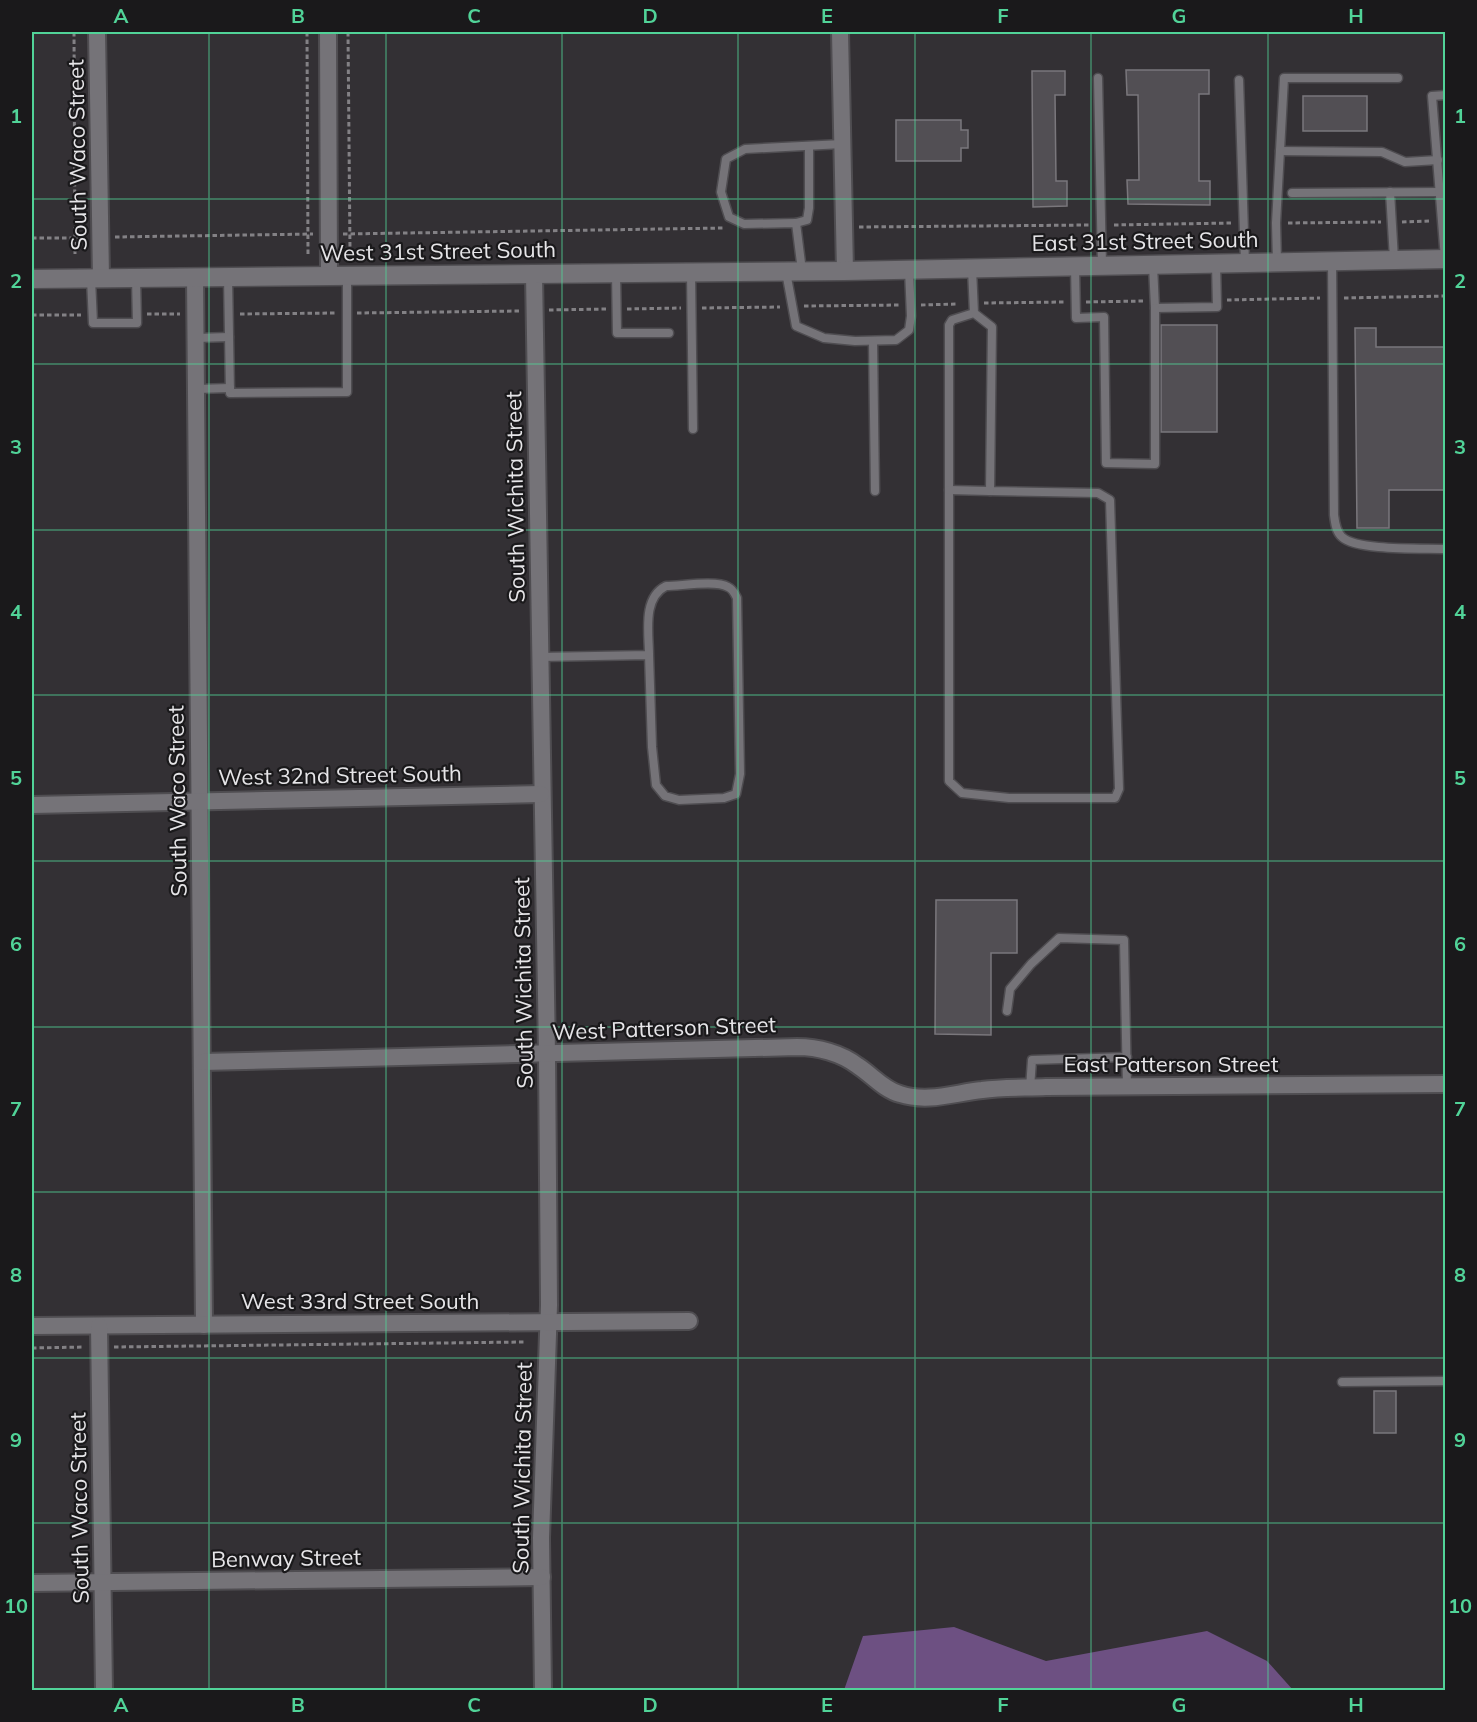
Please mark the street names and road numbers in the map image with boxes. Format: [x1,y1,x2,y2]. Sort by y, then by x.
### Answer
street label: South Waco Street [61,59,93,251]
street label: East 31st Street South [1031,225,1259,257]
street label: West 31st Street South [320,235,556,267]
street label: South Wichita Street [499,391,531,603]
street label: South Waco Street [161,705,193,897]
street label: West 32nd Street South [218,759,462,791]
street label: South Wichita Street [507,877,539,1089]
street label: West Patterson Street [551,1010,777,1046]
street label: East Patterson Street [1064,1050,1279,1078]
street label: West 33rd Street South [241,1287,479,1315]
street label: South Wichita Street [506,1362,538,1574]
street label: South Waco Street [63,1412,95,1604]
street label: Benway Street [211,1543,362,1573]

